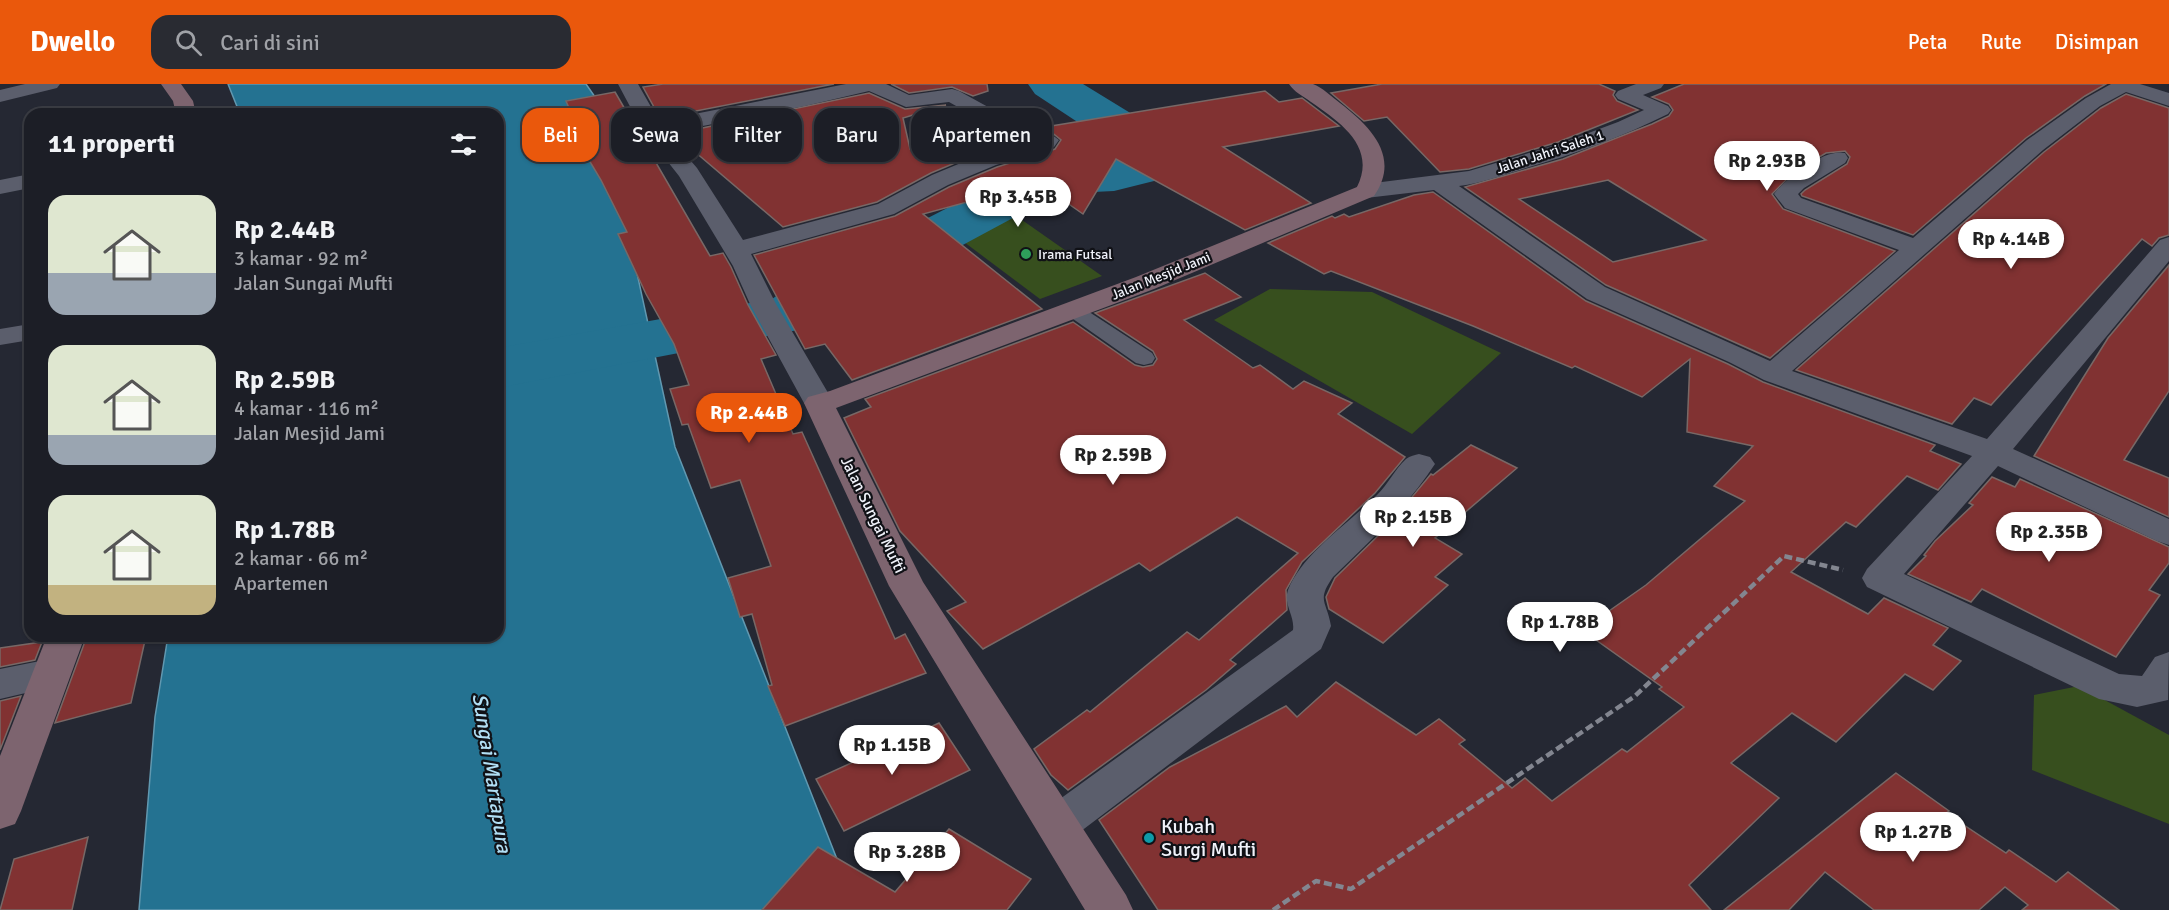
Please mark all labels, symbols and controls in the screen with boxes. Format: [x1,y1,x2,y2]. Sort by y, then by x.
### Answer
search box [151,15,571,69]
text: Dwello [30,25,115,59]
icon: search [172,26,205,59]
text: Cari di sini [220,29,320,56]
text: Peta [1908,29,1948,55]
text: Rute [1981,29,2022,55]
text: Disimpan [2055,29,2139,55]
chip: Beli [522,108,599,162]
chip: Sewa [611,108,701,162]
chip: Filter [713,108,802,162]
chip: Baru [814,108,899,162]
chip: Apartemen [911,108,1052,162]
street label: Jalan Jahri Saleh 1 [1494,127,1606,177]
text: 11 properti [48,128,175,160]
icon: filters [447,128,480,161]
pin: Rp 2.93B [1705,141,1829,192]
text: Rp 2.93B [1728,148,1806,173]
pin: Rp 3.45B [956,177,1080,228]
text: Rp 3.45B [979,184,1057,209]
text: Rp 2.44B [234,214,335,246]
icon: home [96,219,168,291]
pin: Rp 4.14B [1949,219,2073,270]
text: Rp 4.14B [1972,226,2050,251]
text: 3 kamar · 92 m² [234,246,368,271]
place label: Irama Futsal [1038,246,1112,263]
marker: Irama Futsal [1019,247,1033,261]
street label: Jalan Mesjid Jami [1109,248,1213,304]
text: Jalan Sungai Mufti [234,271,393,296]
text: Rp 2.59B [234,364,335,396]
icon: home [96,369,168,441]
pin: Rp 2.44B [687,393,811,444]
text: 4 kamar · 116 m² [234,396,379,421]
text: Rp 2.44B [710,400,788,425]
text: Jalan Mesjid Jami [234,421,385,446]
pin: Rp 2.59B [1051,435,1175,486]
text: Rp 2.59B [1074,442,1152,467]
street label: Jalan Sungai Mufti [836,453,910,577]
pin: Rp 2.15B [1351,497,1475,548]
text: Rp 2.15B [1374,504,1452,529]
pin: Rp 2.35B [1987,512,2111,563]
text: Rp 1.78B [234,514,335,546]
icon: home [96,519,168,591]
text: Rp 2.35B [2010,519,2088,544]
text: 2 kamar · 66 m² [234,546,368,571]
text: Apartemen [234,571,328,596]
pin: Rp 1.78B [1498,602,1622,653]
text: Rp 1.78B [1521,609,1599,634]
water label: Sungai Martapura [467,691,518,856]
pin: Rp 1.15B [830,725,954,776]
text: Rp 1.15B [853,732,931,757]
pin: Rp 1.27B [1851,812,1975,863]
place label: Kubah Surgi Mufti [1161,814,1256,862]
text: Rp 1.27B [1874,819,1952,844]
marker: Kubah Surgi Mufti [1142,831,1156,845]
pin: Rp 3.28B [845,832,969,883]
text: Rp 3.28B [868,839,946,864]

